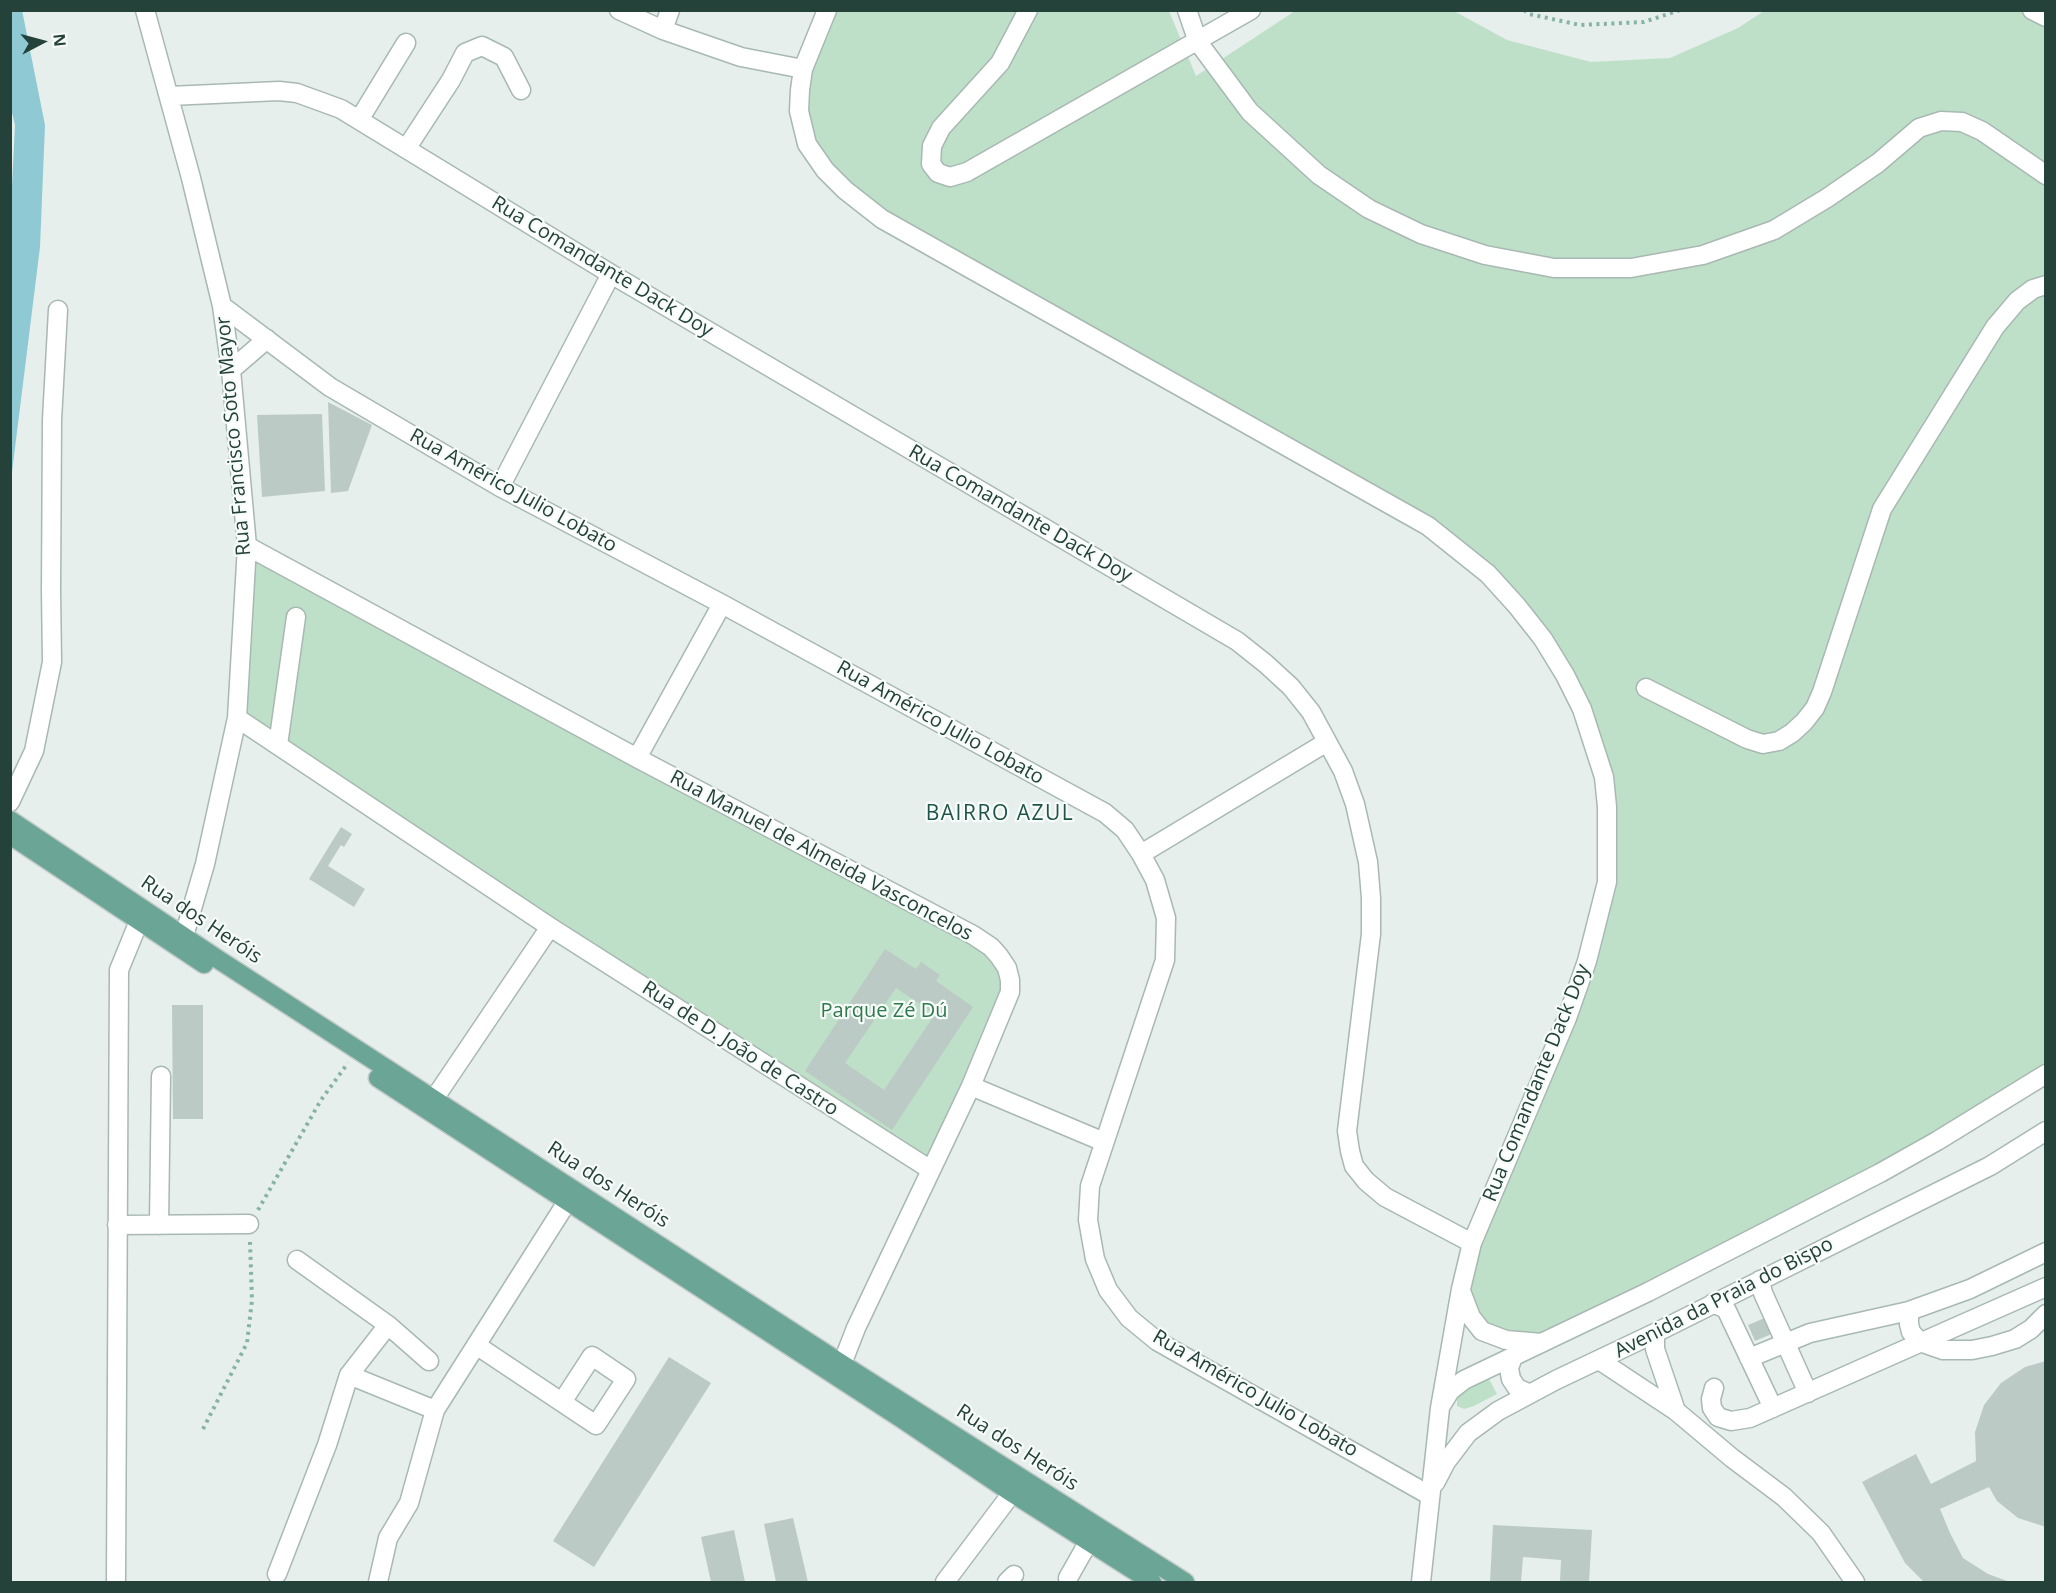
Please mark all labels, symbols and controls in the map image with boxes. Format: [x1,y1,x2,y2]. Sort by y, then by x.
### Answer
north arrow [12,12,72,72]
text: N [48,32,72,48]
street label: Rua Comandante Dack Doy [487,191,717,343]
street label: Rua Francisco Soto Mayor [212,315,256,557]
street label: Rua Américo Julio Lobato [405,424,621,558]
street label: Rua Comandante Dack Doy [904,440,1136,588]
street label: Rua Américo Julio Lobato [832,656,1048,790]
street label: Rua Manuel de Almeida Vasconcelos [665,766,977,946]
district label: BAIRRO AZUL [926,801,1074,827]
street label: Rua dos Heróis [136,871,266,969]
street label: Rua Comandante Dack Doy [1478,961,1596,1205]
street label: Rua de D. João de Castro [637,976,843,1122]
park label: Parque Zé Dú [821,999,947,1023]
street label: Rua dos Heróis [542,1137,674,1233]
street label: Avenida da Praia do Bispo [1611,1232,1837,1364]
street label: Rua Américo Julio Lobato [1148,1325,1362,1463]
street label: Rua dos Heróis [951,1400,1083,1496]

